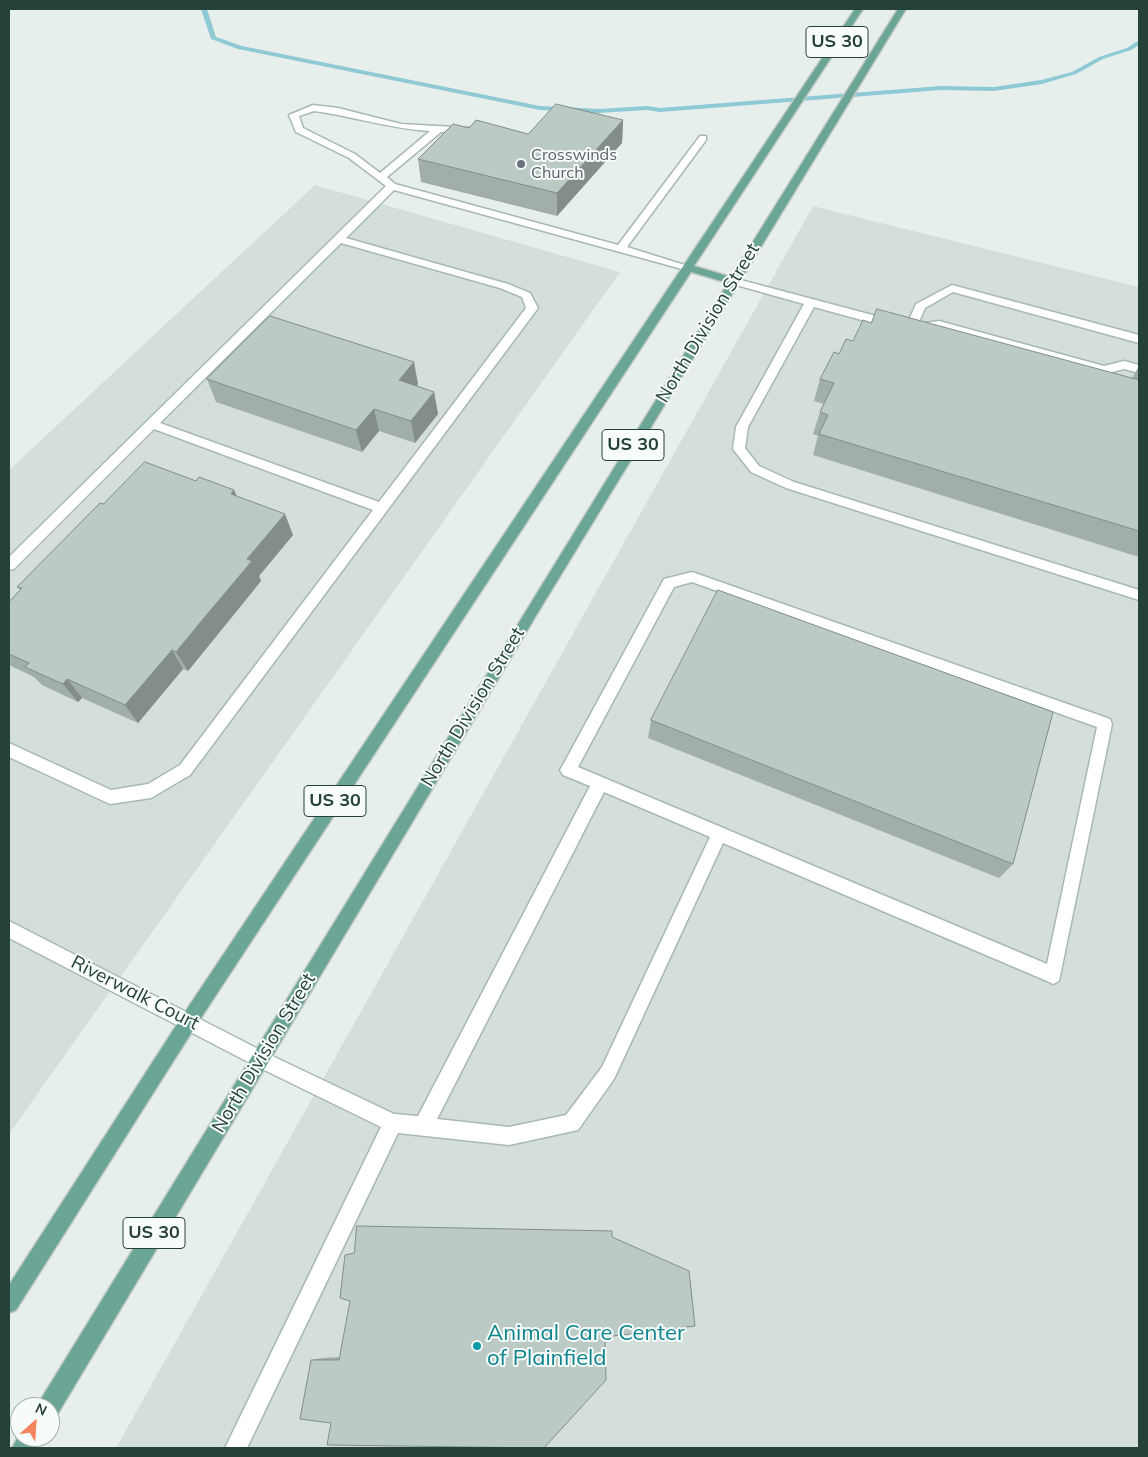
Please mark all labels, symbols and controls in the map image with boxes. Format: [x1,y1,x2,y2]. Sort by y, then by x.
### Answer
road number: US 30 [806,27,868,58]
place label: Crosswinds Church [531,145,617,183]
marker: Crosswinds Church [515,158,527,170]
street label: North Division Street [651,239,765,407]
road number: US 30 [602,430,664,460]
street label: North Division Street [416,623,530,791]
road number: US 30 [304,786,366,816]
street label: Riverwalk Court [67,951,203,1035]
street label: North Division Street [207,969,321,1137]
road number: US 30 [123,1218,185,1248]
place label: Animal Care Center of Plainfield [487,1320,685,1372]
marker: Animal Care Center of Plainfield [471,1340,483,1352]
north arrow [10,1397,60,1447]
text: N [32,1399,50,1420]

